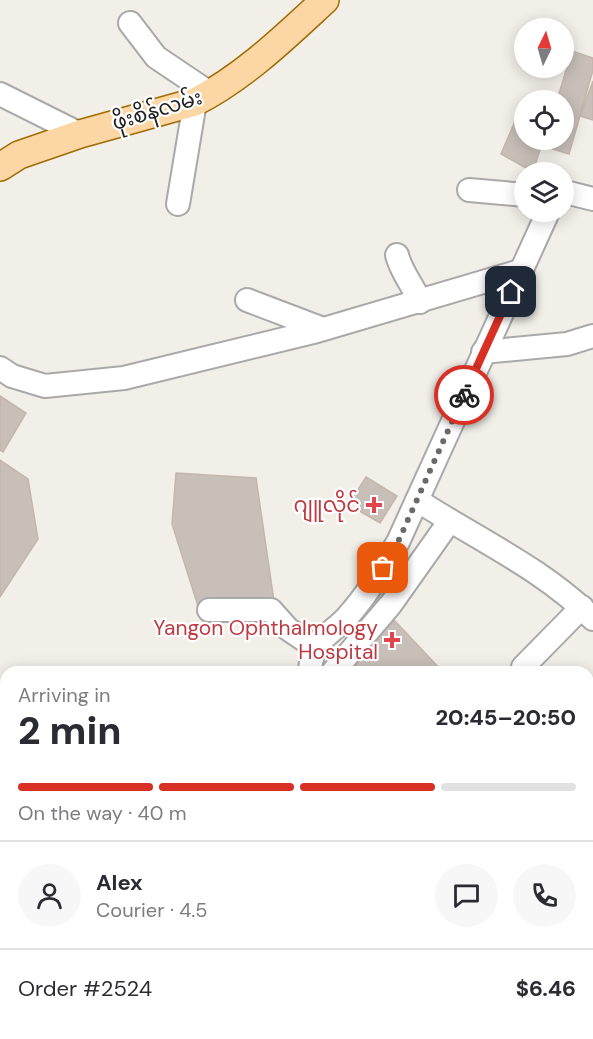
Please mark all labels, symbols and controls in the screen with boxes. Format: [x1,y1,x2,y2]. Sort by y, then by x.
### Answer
north arrow [514,18,574,78]
map controls [514,18,574,222]
street label: ဖိုးစိန်လမ်း [108,81,206,140]
button: locate [514,90,574,150]
button: layers [514,162,574,222]
pin [485,266,536,317]
icon: home [494,275,527,308]
courier [434,365,494,425]
icon: bike [448,379,481,412]
place label: ဂျူလိုင် [294,489,360,523]
marker: ဂျူလိုင် [365,496,383,514]
pin [357,542,408,593]
icon: bag [366,551,399,584]
place label: Yangon Ophthalmology Hospital [153,614,378,666]
marker: Yangon Ophthalmology Hospital [383,631,401,649]
text: Arriving in [18,682,110,708]
text: 20:45–20:50 [435,703,576,732]
text: 2 min [18,705,122,756]
text: On the way · 40 m [18,800,186,826]
button: person [18,864,81,927]
button: chat [435,864,498,927]
button: phone [513,864,576,927]
text: Alex [96,868,143,897]
text: Courier · 4.5 [96,897,208,923]
text: Order #2524 [18,974,152,1003]
text: $6.46 [516,974,576,1003]

